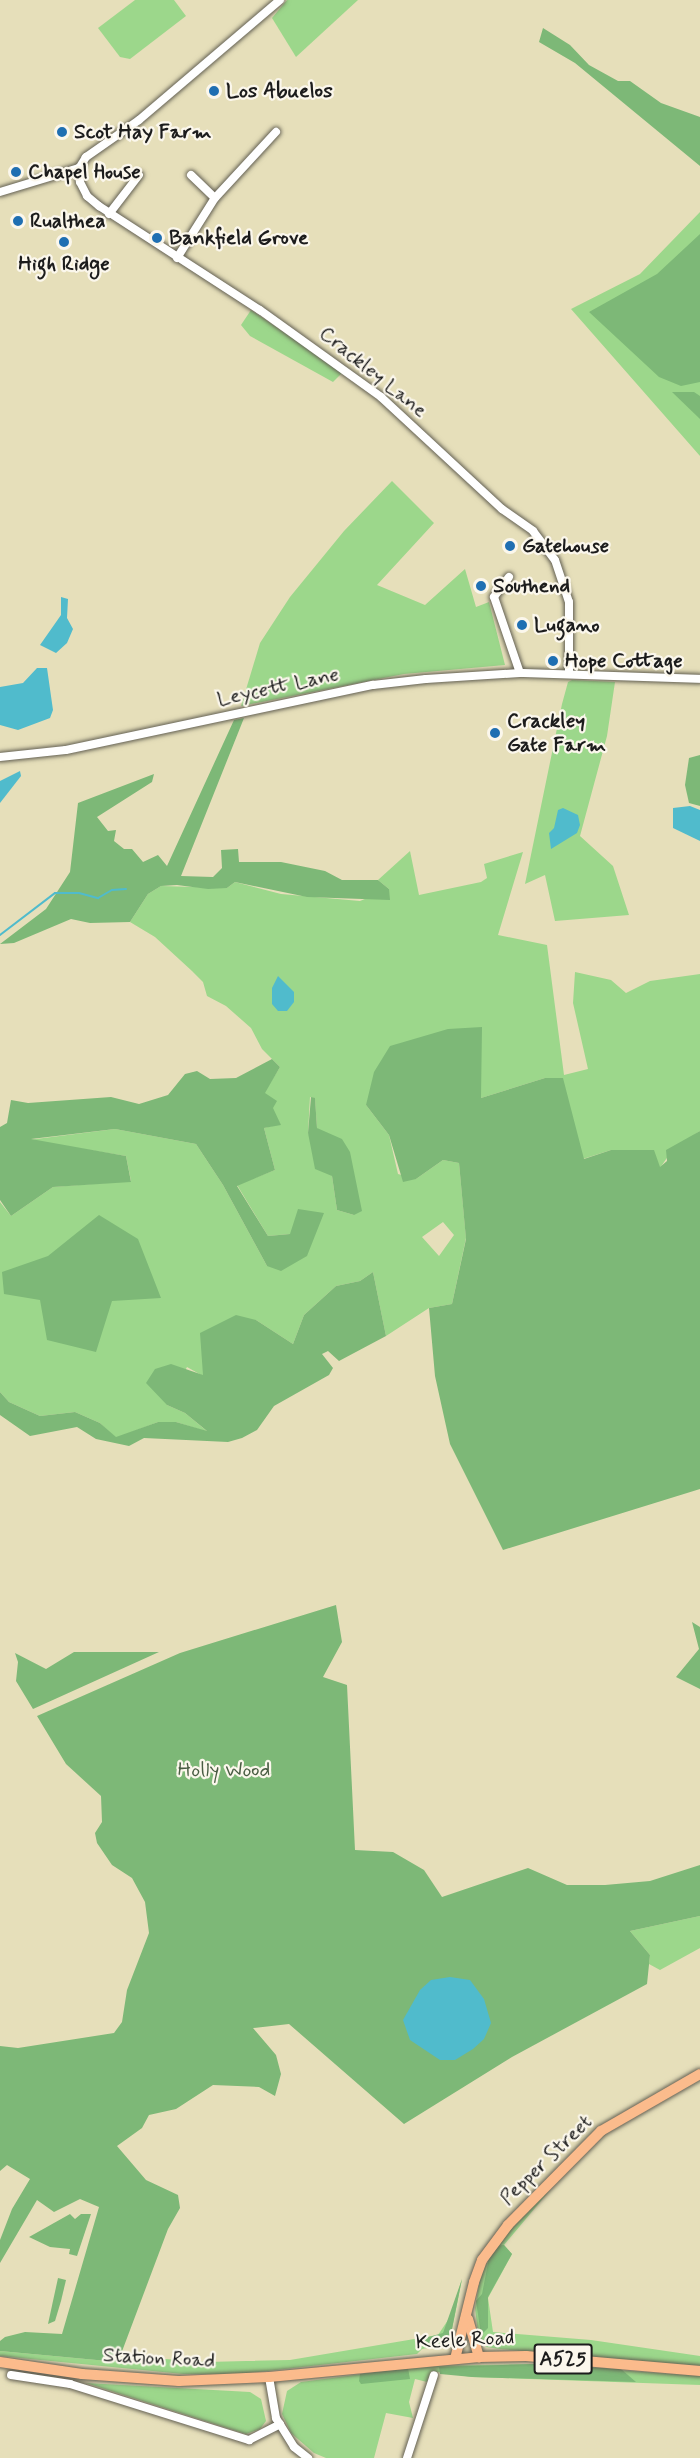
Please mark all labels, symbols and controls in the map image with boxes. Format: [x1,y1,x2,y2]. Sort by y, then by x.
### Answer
place label: Los Abuelos [226,78,327,104]
marker: Los Abuelos [207,84,221,98]
place label: Scot Hay Farm [74,119,212,145]
marker: Scot Hay Farm [55,125,69,139]
place label: Chapel House [28,159,143,185]
marker: Chapel House [9,165,23,179]
place label: Rualthea [30,208,105,234]
marker: Rualthea [11,214,25,228]
place label: Bankfield Grove [169,225,308,251]
marker: Bankfield Grove [150,231,164,245]
marker: High Ridge [57,235,71,249]
place label: High Ridge [18,251,110,277]
street label: Crackley Lane [315,322,431,422]
place label: Gatehouse [522,533,609,559]
marker: Gatehouse [503,539,517,553]
place label: Southend [493,573,570,599]
marker: Southend [474,579,488,593]
place label: Lugano [534,612,600,638]
marker: Lugano [515,618,529,632]
place label: Hope Cottage [565,648,685,674]
marker: Hope Cottage [546,654,560,668]
street label: Leycett Lane [215,662,341,712]
place label: Crackley Gate Farm [507,708,606,758]
marker: Crackley Gate Farm [488,726,502,740]
park label: Holly Wood [177,1757,271,1783]
street label: Pepper Street [493,2108,599,2212]
street label: Keele Road [416,2325,514,2355]
road number: A525 [533,2342,593,2376]
street label: Station Road [103,2343,215,2373]

